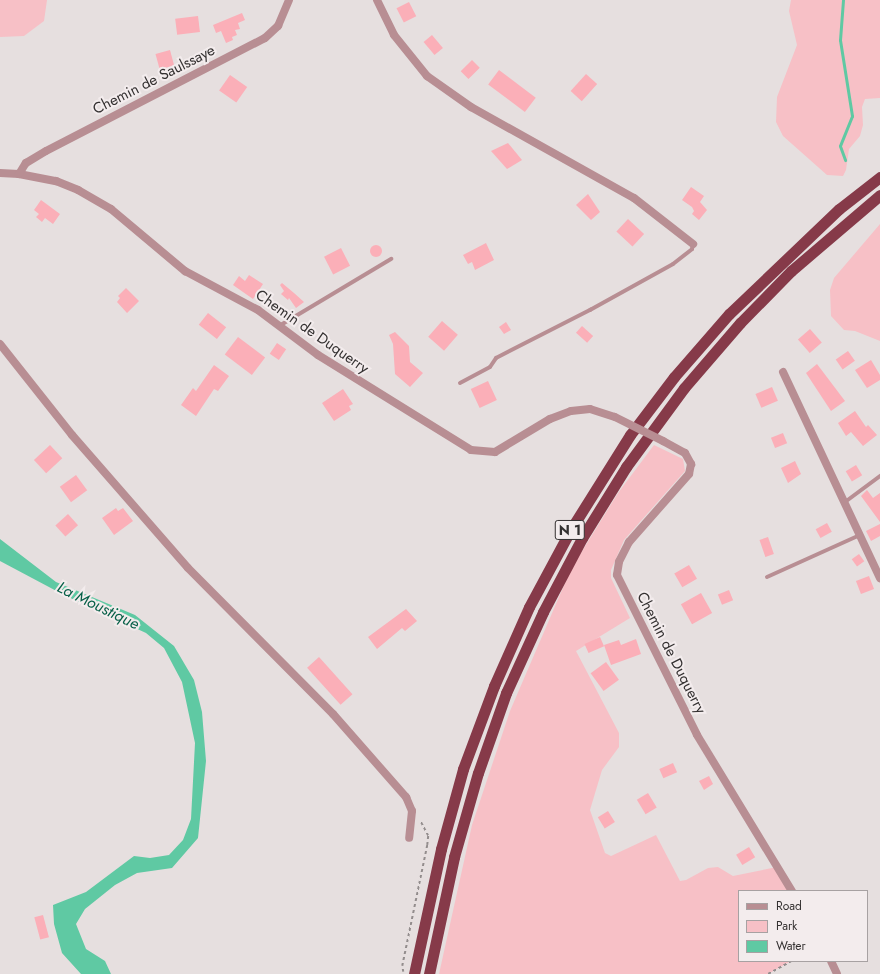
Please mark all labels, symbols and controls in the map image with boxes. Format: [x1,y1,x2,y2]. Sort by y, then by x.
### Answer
street label: Chemin de Saulssaye [90,41,218,119]
street label: Chemin de Duquerry [252,286,372,378]
road number: N 1 [554,518,586,542]
water label: La Moustique [54,578,142,634]
street label: Chemin de Duquerry [633,589,709,717]
legend [738,890,868,962]
text: Road [776,897,802,915]
text: Park [776,917,797,935]
text: Water [776,937,806,955]

